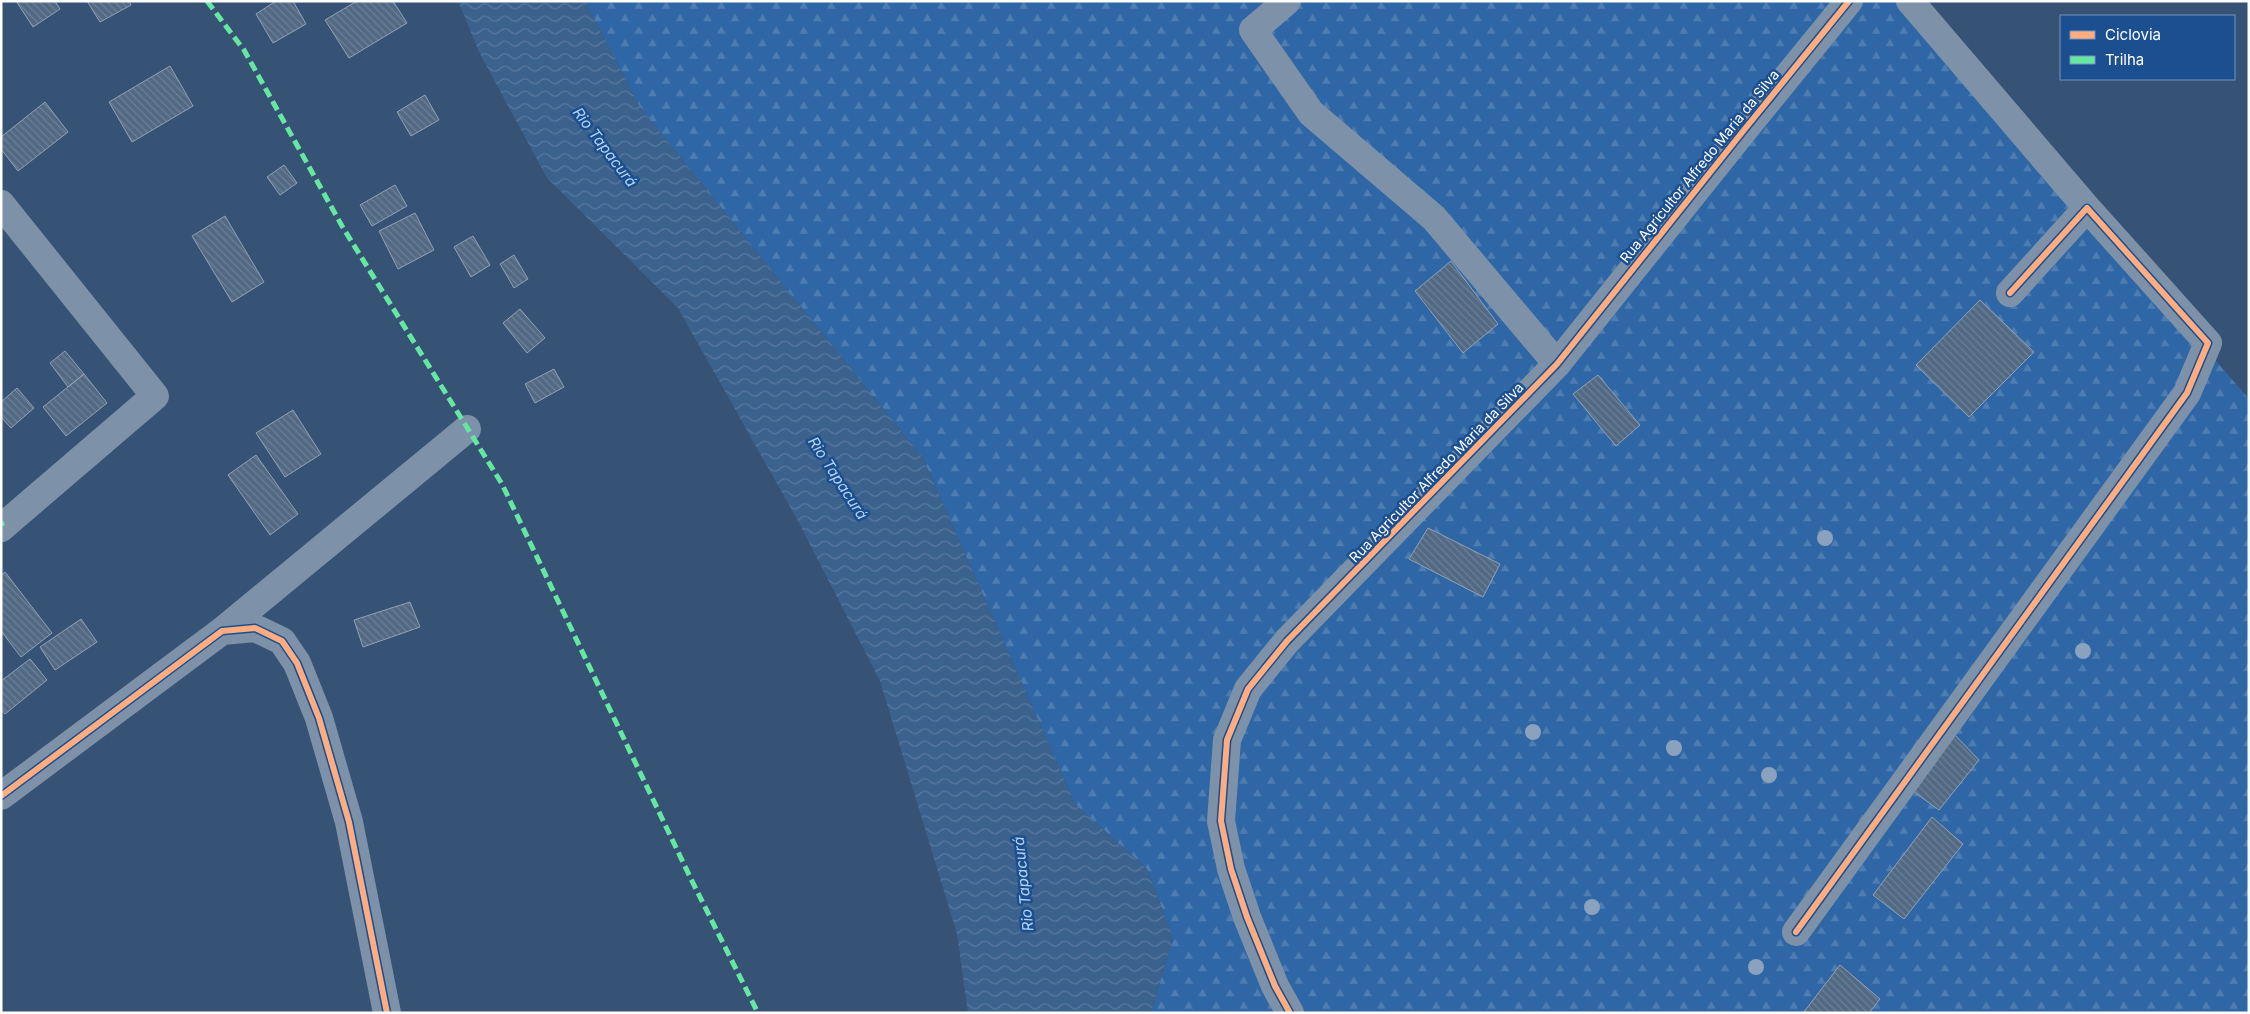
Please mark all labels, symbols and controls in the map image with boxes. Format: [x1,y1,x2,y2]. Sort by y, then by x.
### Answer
legend [2060,15,2235,80]
text: Ciclovia [2105,25,2161,44]
text: Trilha [2105,50,2144,69]
street label: Rua Agricultor Alfredo Maria da Silva [1616,66,1782,266]
water label: Rio Tapacurá [569,103,641,191]
street label: Rua Agricultor Alfredo Maria da Silva [1345,379,1527,565]
water label: Rio Tapacurá [804,433,872,523]
water label: Rio Tapacurá [1009,836,1037,932]

